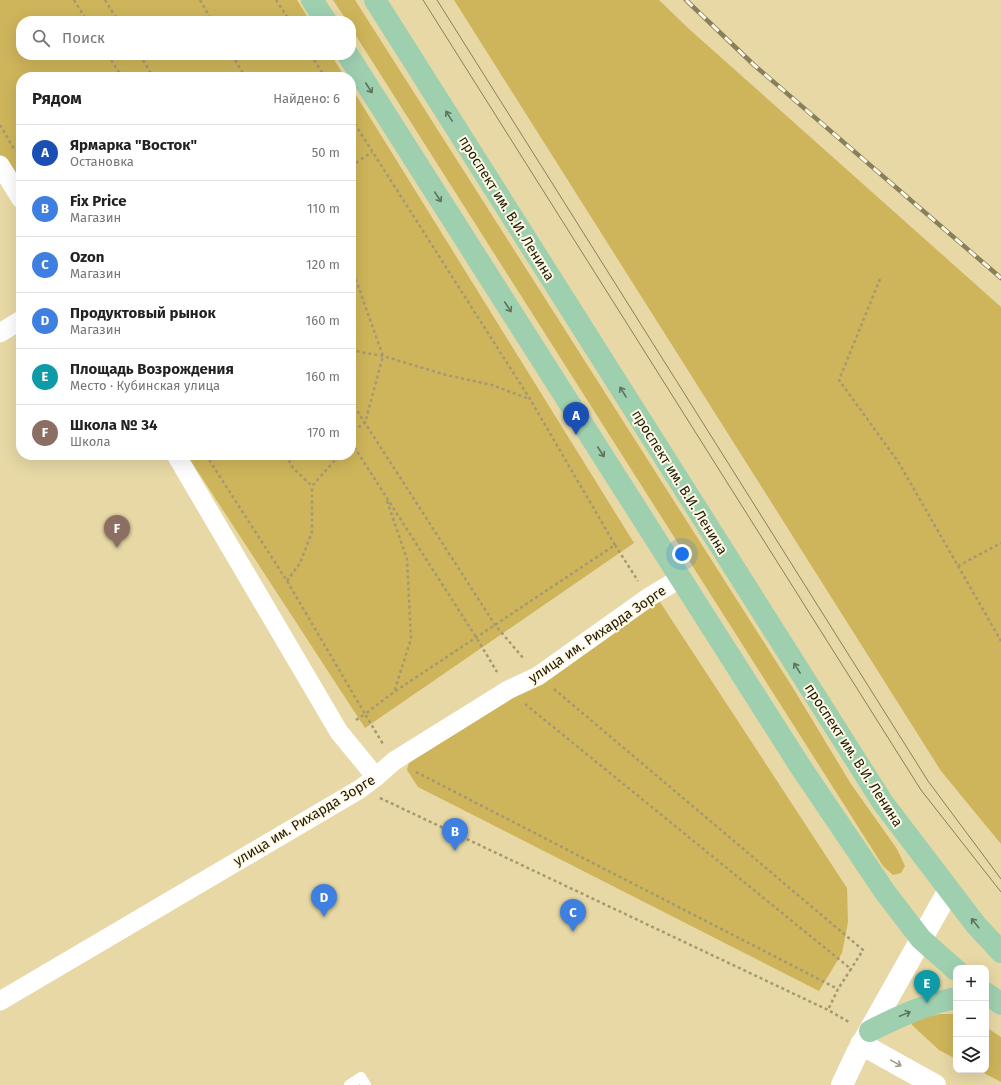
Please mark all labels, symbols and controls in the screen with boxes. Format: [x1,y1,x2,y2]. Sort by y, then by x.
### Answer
search box [16,16,356,60]
icon: search [30,27,52,49]
text: Поиск [62,29,105,47]
one-way arrow [365,82,373,94]
text: Рядом [32,88,82,109]
text: Найдено: 6 [273,91,340,106]
one-way arrow [444,111,453,122]
street label: проспект им. В.И. Ленина [455,133,558,284]
text: Ярмарка "Восток" [70,136,197,154]
text: A [41,145,49,160]
text: 50 m [312,145,340,160]
text: Остановка [70,154,134,169]
text: Fix Price [70,192,126,210]
one-way arrow [434,192,443,203]
text: B [41,201,49,216]
text: 110 m [307,201,340,216]
text: Магазин [70,210,121,225]
text: Ozon [70,248,104,266]
text: C [41,257,49,272]
text: 120 m [306,257,340,272]
text: Магазин [70,266,121,281]
one-way arrow [505,301,513,313]
text: Продуктовый рынок [70,304,216,322]
text: D [41,313,49,328]
text: 160 m [306,313,340,328]
text: Магазин [70,322,121,337]
text: Площадь Возрождения [70,360,234,378]
text: E [42,369,48,384]
text: 160 m [306,369,340,384]
text: Место · Кубинская улица [70,378,220,393]
one-way arrow [619,387,627,398]
pin: A [563,402,589,435]
street label: проспект им. В.И. Ленина [628,407,731,558]
text: Школа № 34 [70,416,157,434]
text: F [42,425,48,440]
text: 170 m [307,425,340,440]
text: Школа [70,434,111,449]
one-way arrow [597,446,605,457]
pin: F [104,515,130,548]
your location [672,544,692,564]
street label: улица им. Рихарда Зорге [525,582,669,687]
one-way arrow [793,662,801,673]
street label: проспект им. В.И. Ленина [801,680,906,830]
street label: улица им. Рихарда Зорге [230,771,378,870]
pin: B [442,818,468,851]
pin: D [311,884,337,917]
pin: C [560,899,586,932]
one-way arrow [971,918,979,929]
map controls [953,965,989,1073]
button: + [953,965,989,1001]
pin: E [914,970,940,1003]
button: − [953,1001,989,1037]
one-way arrow [899,1010,911,1017]
button: layers [953,1037,989,1073]
one-way arrow [890,1060,902,1067]

